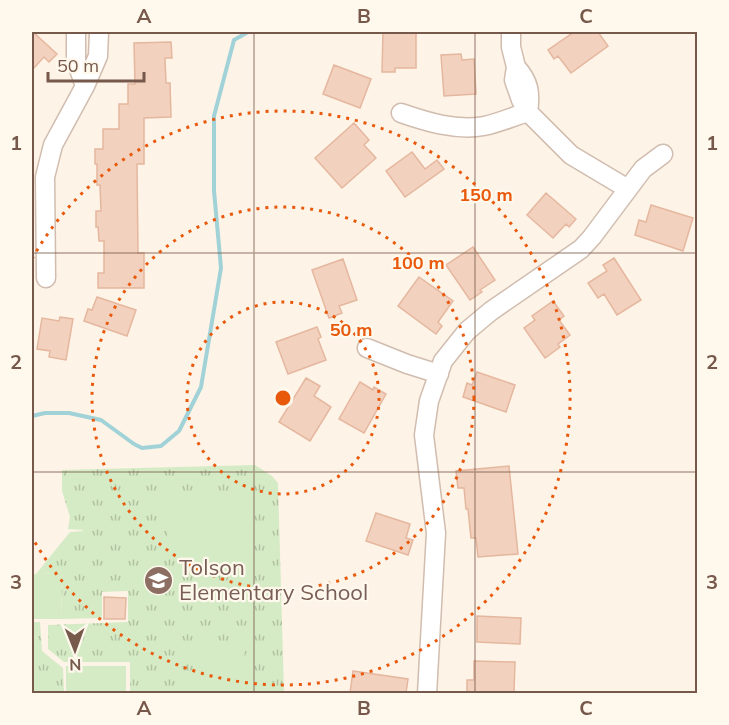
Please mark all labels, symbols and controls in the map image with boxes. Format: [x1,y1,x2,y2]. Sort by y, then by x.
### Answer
text: A [137,3,152,28]
text: B [357,3,371,28]
text: C [579,3,593,28]
scale bar [48,45,144,83]
text: 50 m [57,54,99,77]
text: 1 [10,130,22,155]
text: 1 [706,130,718,155]
text: 150 m [459,183,513,206]
text: 100 m [391,251,445,274]
text: 50 m [330,318,372,341]
text: 2 [10,349,22,374]
text: 2 [706,349,718,374]
centre of rings [273,388,293,408]
place label: Tolson Elementary School [179,553,368,606]
school or university icon: Tolson Elementary School [142,564,174,596]
text: 3 [10,569,22,594]
text: 3 [706,569,718,594]
north arrow [45,620,105,680]
text: N [69,655,81,675]
text: A [137,695,152,720]
text: B [357,695,371,720]
text: C [579,695,593,720]

